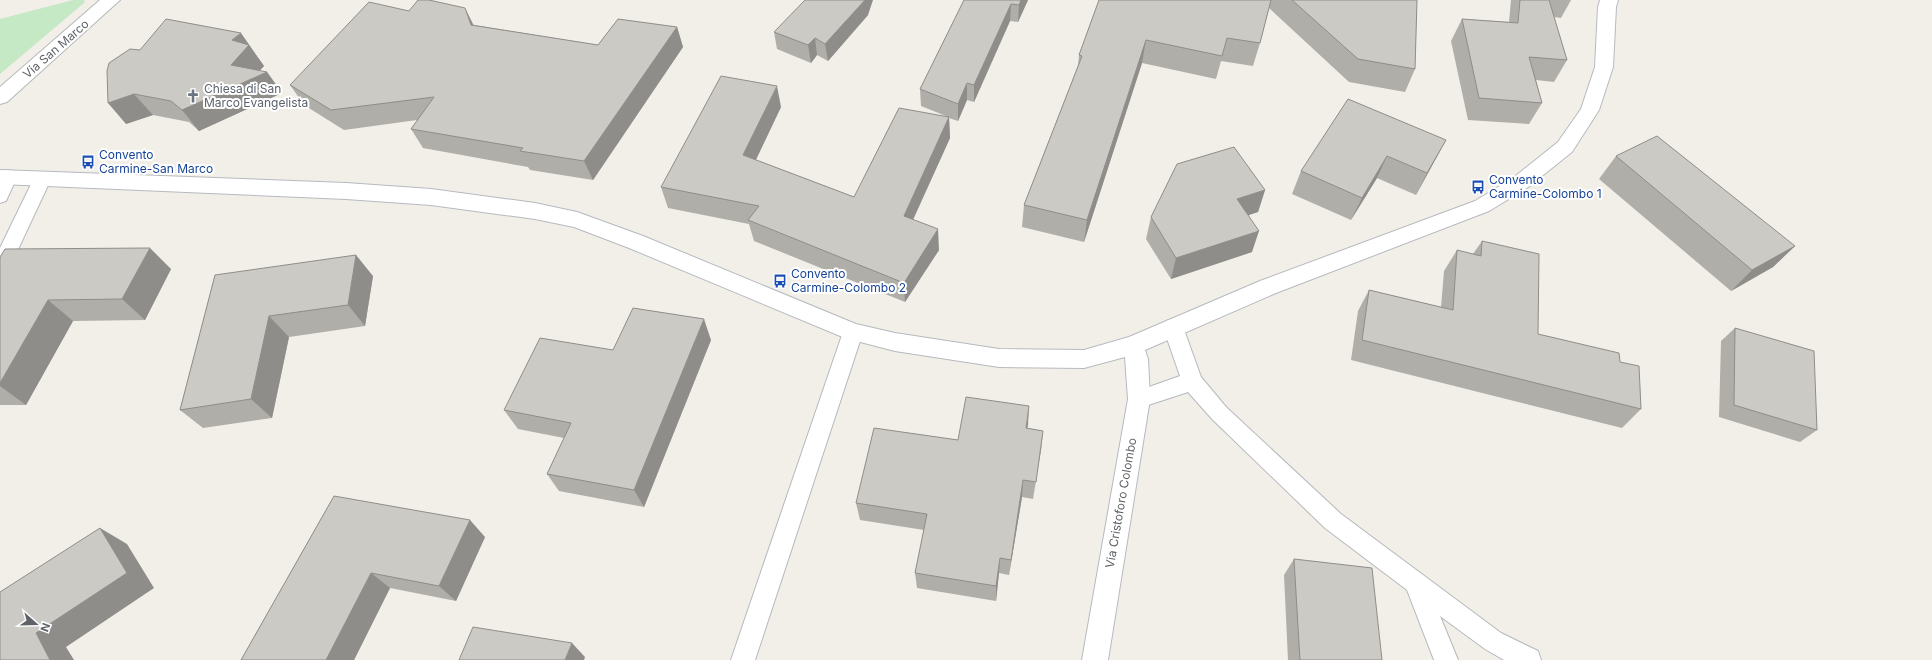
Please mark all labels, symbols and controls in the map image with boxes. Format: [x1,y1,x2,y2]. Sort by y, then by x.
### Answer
street label: Via San Marco [20,16,92,81]
place label: Chiesa di San Marco Evangelista [204,81,308,110]
church icon: Chiesa di San Marco Evangelista [185,88,201,104]
place label: Convento Carmine-San Marco [99,147,213,176]
bus stop icon: Convento Carmine-San Marco [80,154,96,170]
place label: Convento Carmine-Colombo 1 [1489,172,1602,201]
bus stop icon: Convento Carmine-Colombo 1 [1470,179,1486,195]
place label: Convento Carmine-Colombo 2 [791,266,906,295]
bus stop icon: Convento Carmine-Colombo 2 [772,273,788,289]
street label: Via Cristoforo Colombo [1102,436,1139,569]
north arrow [16,604,56,644]
text: N [37,621,53,634]

